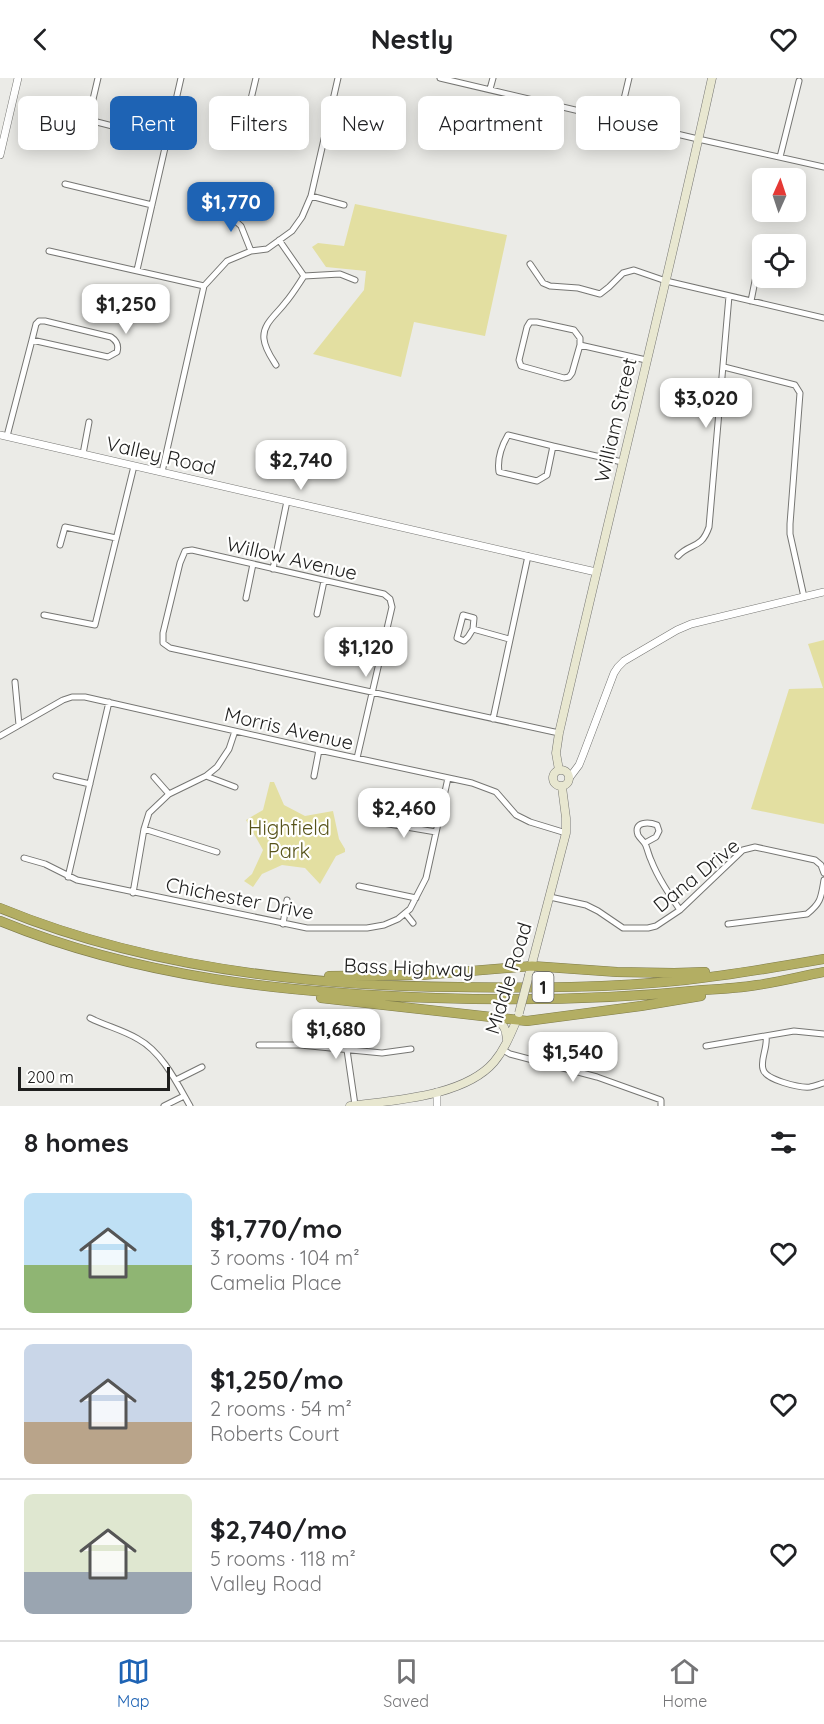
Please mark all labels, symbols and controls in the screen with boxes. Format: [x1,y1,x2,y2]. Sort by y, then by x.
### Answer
text: Nestly [371,22,453,56]
icon: back [24,23,57,56]
icon: heart [767,23,800,56]
chip: Buy [18,96,98,150]
chip: Rent [110,96,197,150]
chip: Filters [209,96,309,150]
chip: New [321,96,406,150]
chip: Apartment [418,96,564,150]
chip: House [576,96,680,150]
north arrow [752,168,806,222]
map controls [752,168,806,288]
pin: $1,770 [182,182,280,233]
text: $1,770 [201,189,261,214]
button: locate [752,234,806,288]
pin: $1,250 [77,284,175,335]
text: $1,250 [96,291,156,316]
street label: William Street [588,355,642,485]
pin: $3,020 [657,378,755,429]
text: $3,020 [674,385,738,410]
street label: Valley Road [104,430,218,480]
pin: $2,740 [252,440,350,491]
text: $2,740 [269,447,333,472]
street label: Willow Avenue [224,531,360,585]
pin: $1,120 [317,627,415,678]
text: $1,120 [338,634,394,659]
street label: Morris Avenue [222,701,356,755]
pin: $2,460 [355,788,453,839]
text: $2,460 [372,795,436,820]
park label: Highfield Park [248,815,330,863]
street label: Dana Drive [648,833,744,917]
street label: Chichester Drive [164,871,316,925]
street label: Middle Road [479,919,537,1037]
street label: Bass Highway [343,952,475,982]
road number: 1 [532,972,554,1002]
pin: $1,680 [287,1009,385,1060]
text: $1,680 [306,1016,366,1041]
pin: $1,540 [524,1032,622,1083]
text: $1,540 [543,1039,603,1064]
scale bar [18,1064,170,1091]
text: 200 m [27,1067,74,1087]
text: 8 homes [24,1126,129,1159]
icon: filters [767,1126,800,1159]
text: $1,770/mo [210,1212,342,1245]
icon: home [72,1217,144,1289]
icon: heart [767,1237,800,1270]
text: 3 rooms · 104 m² [210,1245,360,1270]
text: Camelia Place [210,1270,341,1295]
text: $1,250/mo [210,1363,343,1396]
icon: home [72,1368,144,1440]
icon: heart [767,1388,800,1421]
text: 2 rooms · 54 m² [210,1396,352,1421]
text: Roberts Court [210,1421,340,1446]
text: $2,740/mo [210,1513,347,1546]
icon: home [72,1518,144,1590]
icon: heart [767,1538,800,1571]
text: 5 rooms · 118 m² [210,1546,356,1571]
text: Valley Road [210,1571,322,1596]
tab: Map [117,1655,150,1711]
tab: Saved [383,1655,429,1711]
tab: Home [662,1655,707,1711]

